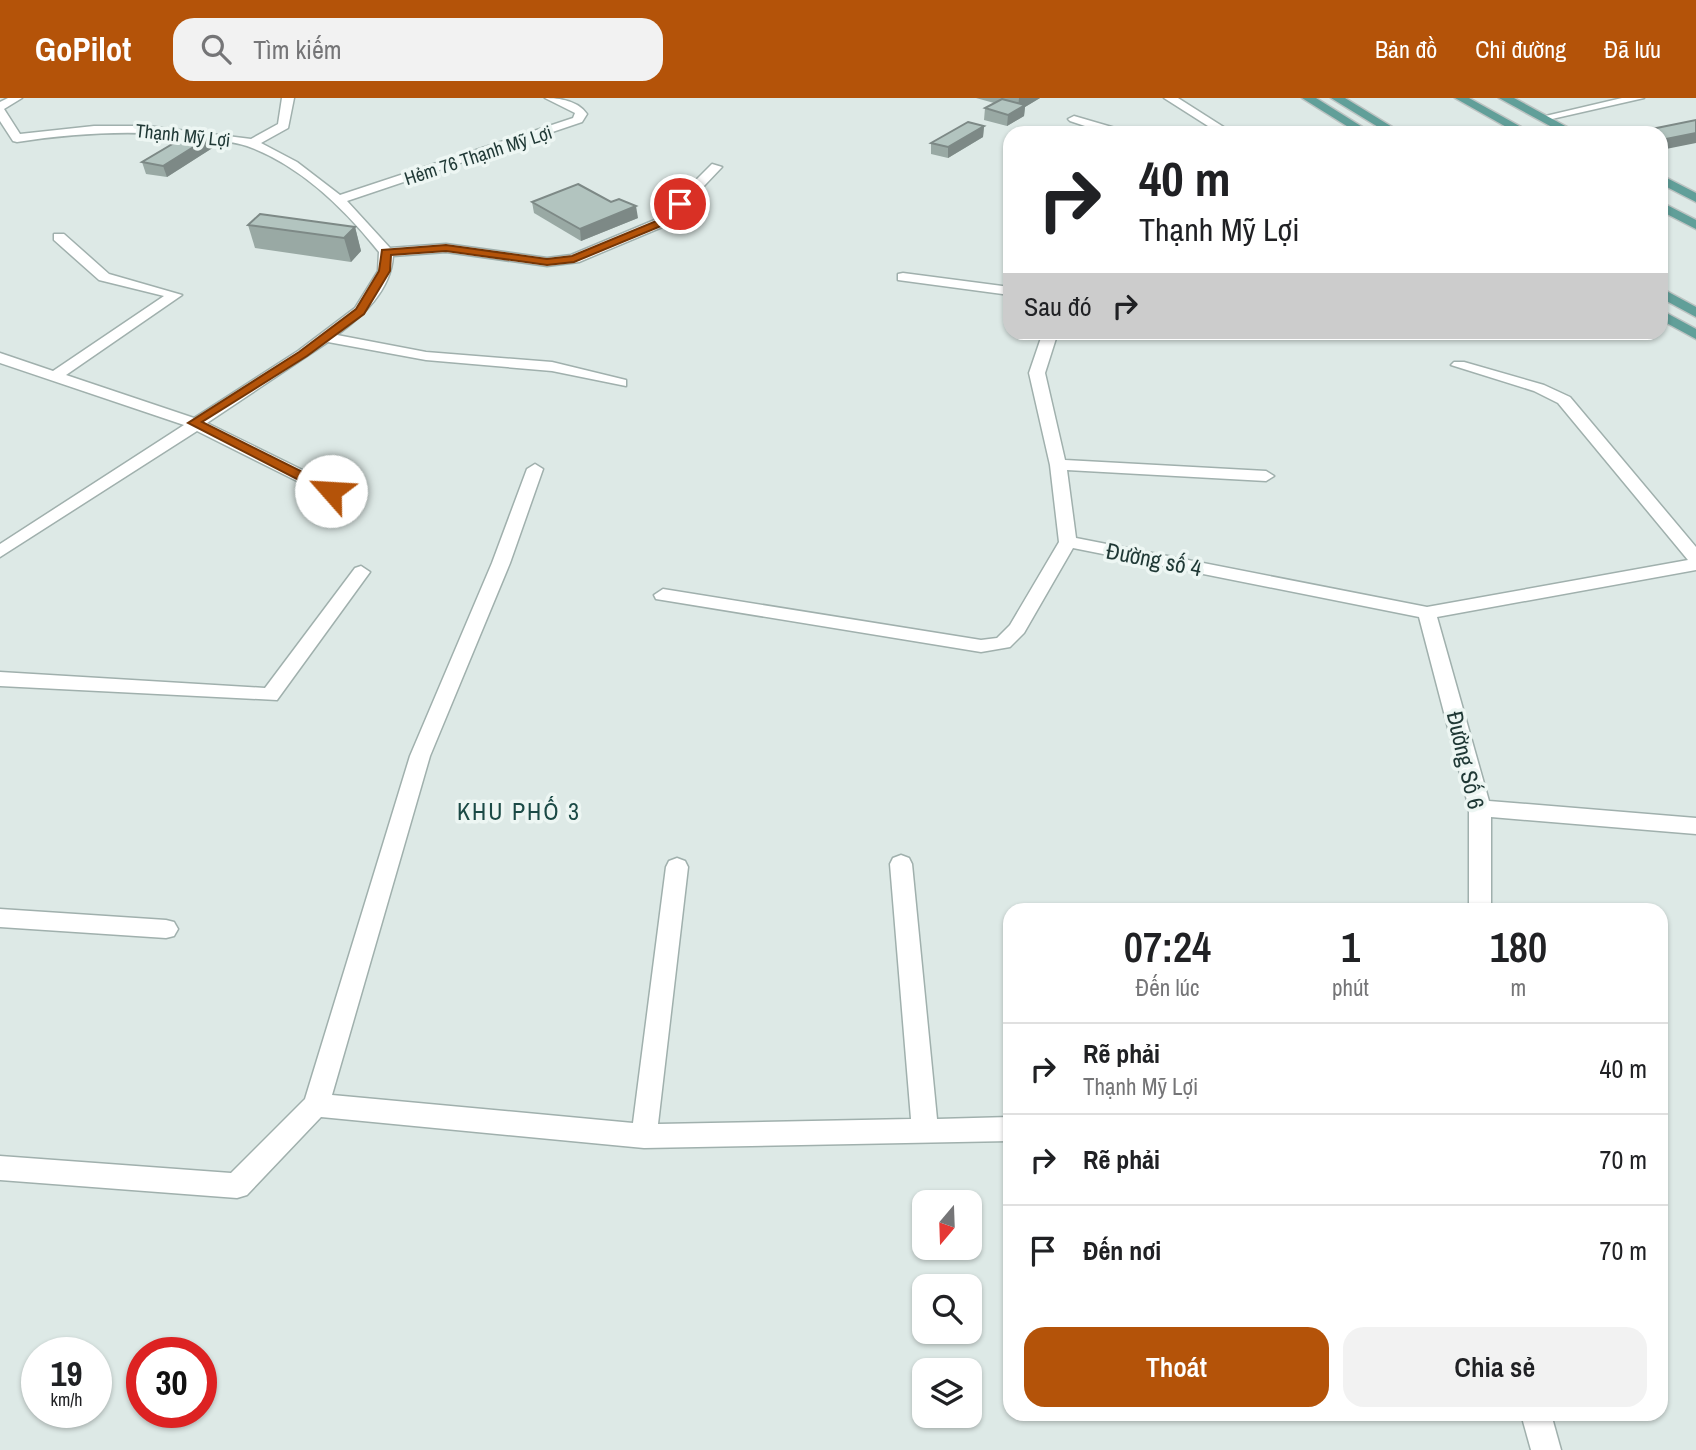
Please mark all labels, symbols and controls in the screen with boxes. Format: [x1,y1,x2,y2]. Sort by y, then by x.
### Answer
search box [173,18,663,81]
text: GoPilot [35,27,131,71]
icon: search [197,30,235,68]
text: Tìm kiếm [253,32,342,67]
text: Bản đồ [1375,33,1437,65]
text: Chỉ đường [1475,33,1566,65]
text: Đã lưu [1604,33,1661,65]
street label: Thạnh Mỹ Lợi [134,117,232,153]
street label: Hẻm 76 Thạnh Mỹ Lợi [401,119,555,191]
text: 40 m [1139,145,1231,211]
icon: right [1024,154,1115,245]
pin [650,174,710,234]
icon: arrive [661,185,699,223]
text: Thạnh Mỹ Lợi [1139,208,1299,251]
icon: right [1106,287,1144,325]
text: Sau đó [1024,289,1092,324]
position arrow [294,454,368,528]
street label: Đường số 4 [1104,535,1205,584]
street label: Đường Số 6 [1440,708,1492,812]
district label: KHU PHỐ 3 [457,795,581,827]
text: 07:24 [1124,919,1211,975]
text: 1 [1341,919,1360,975]
text: 180 [1490,919,1547,975]
text: Đến lúc [1136,972,1200,1003]
text: phút [1332,972,1369,1003]
text: m [1511,972,1526,1003]
text: Rẽ phải [1083,1036,1160,1071]
icon: right [1024,1050,1062,1088]
text: 40 m [1600,1051,1647,1086]
text: Thạnh Mỹ Lợi [1083,1071,1198,1102]
icon: right [1024,1141,1062,1179]
text: Rẽ phải [1083,1142,1160,1177]
text: 70 m [1600,1142,1647,1177]
north arrow [912,1190,982,1260]
map controls [912,1190,982,1428]
icon: arrive [1024,1232,1062,1270]
text: Đến nơi [1083,1233,1161,1268]
text: 70 m [1600,1233,1647,1268]
button: search [912,1274,982,1344]
button: Thoát [1024,1327,1329,1407]
button: Chia sẻ [1343,1327,1647,1407]
speed limit sign: 30 [126,1337,217,1428]
text: 19 [51,1350,82,1397]
button: layers [912,1358,982,1428]
text: km/h [51,1387,83,1412]

